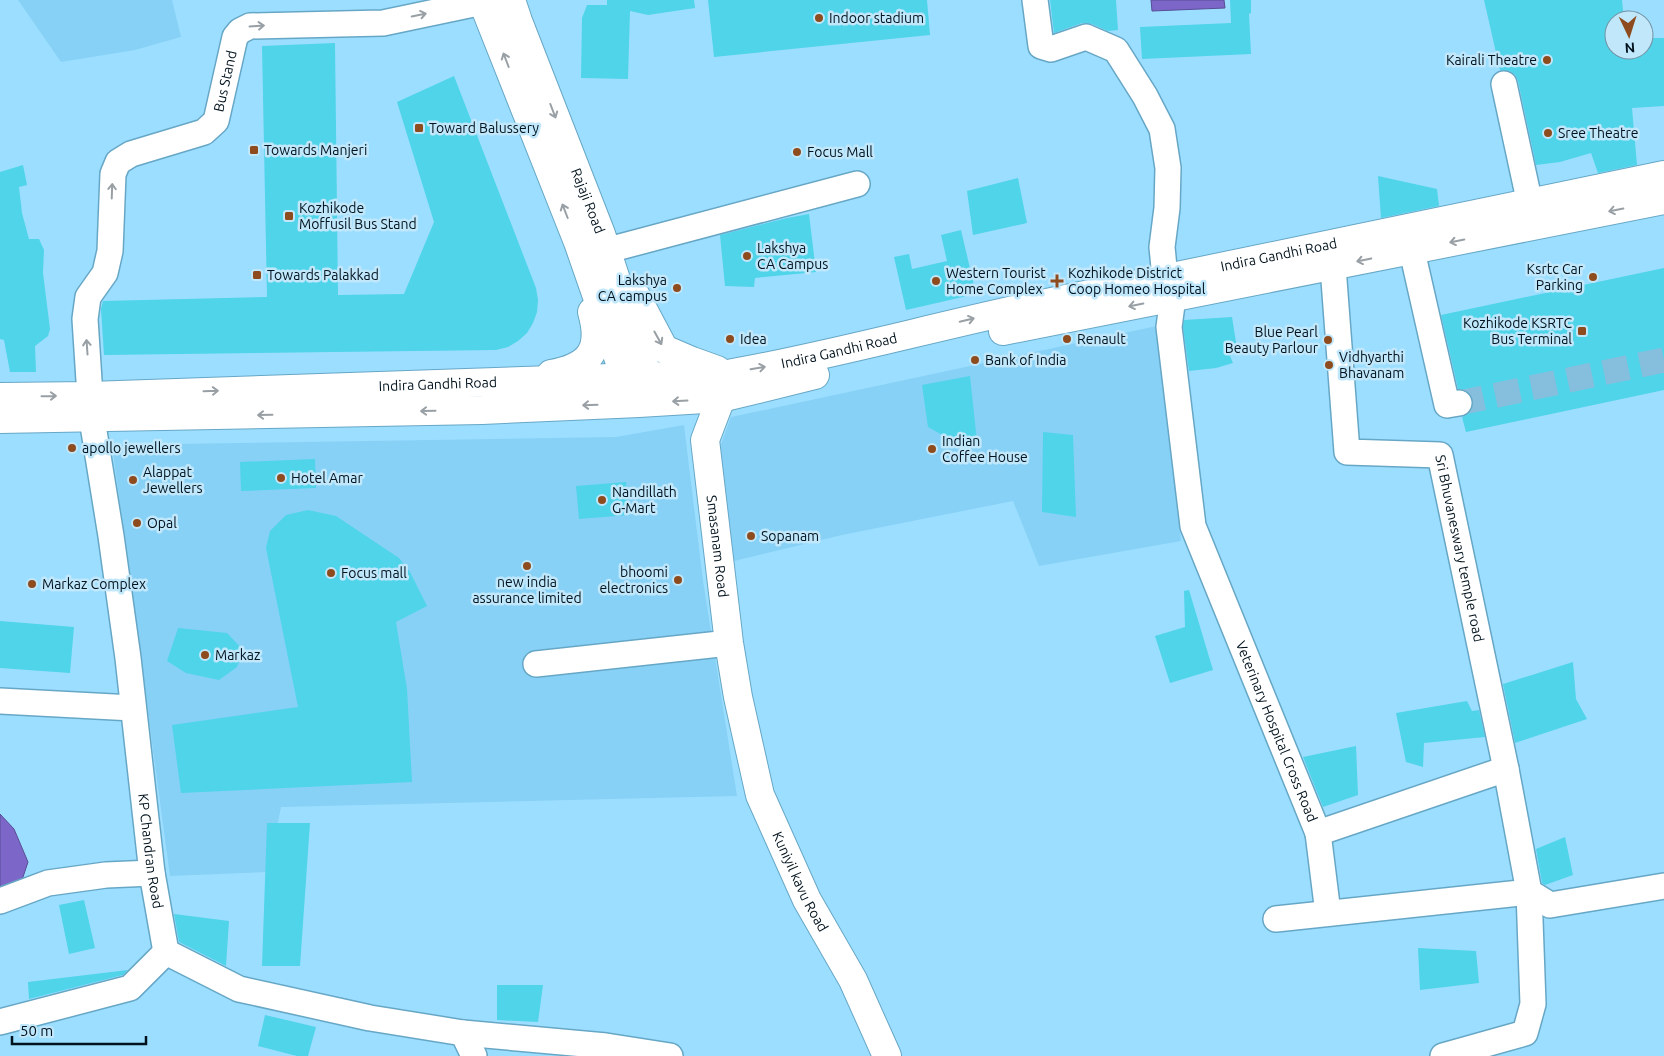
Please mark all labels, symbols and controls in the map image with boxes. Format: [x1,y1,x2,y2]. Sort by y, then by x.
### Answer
one-way arrow [410,10,426,20]
place label: Indoor stadium [829,10,924,26]
north arrow [1604,10,1654,60]
marker: Indoor stadium [813,12,825,24]
one-way arrow [249,22,265,31]
text: N [1624,40,1636,56]
street label: Bus Stand [210,49,240,113]
one-way arrow [501,52,510,68]
place label: Kairali Theatre [1446,52,1537,68]
marker: Kairali Theatre [1541,54,1553,66]
one-way arrow [549,103,558,118]
place label: Toward Balussery [429,120,539,136]
marker: Toward Balussery [413,122,425,134]
place label: Sree Theatre [1558,125,1639,141]
marker: Sree Theatre [1542,127,1554,139]
place label: Towards Manjeri [264,142,367,158]
marker: Towards Manjeri [248,144,260,156]
place label: Focus Mall [807,144,873,160]
marker: Focus Mall [791,146,803,158]
street label: Rajaji Road [568,166,608,236]
one-way arrow [108,183,117,199]
place label: Kozhikode Moffusil Bus Stand [299,200,417,232]
one-way arrow [560,204,570,219]
one-way arrow [1609,205,1625,215]
marker: Kozhikode Moffusil Bus Stand [283,210,295,222]
street label: Indira Gandhi Road [1219,235,1338,274]
one-way arrow [1449,237,1465,247]
place label: Lakshya CA Campus [757,240,828,272]
marker: Lakshya CA Campus [741,250,753,262]
one-way arrow [1357,256,1373,266]
place label: Ksrtc Car Parking [1527,261,1584,293]
place label: Western Tourist Home Complex [946,265,1046,297]
place label: Kozhikode District Coop Homeo Hospital [1068,265,1206,297]
place label: Towards Palakkad [267,267,379,283]
marker: Towards Palakkad [251,269,263,281]
marker: Ksrtc Car Parking [1587,271,1599,283]
place label: Lakshya CA campus [598,272,667,304]
marker: Kozhikode District Coop Homeo Hospital [1050,274,1064,288]
marker: Western Tourist Home Complex [930,275,942,287]
marker: Lakshya CA campus [671,282,683,294]
one-way arrow [1128,301,1144,310]
one-way arrow [959,315,975,324]
place label: Kozhikode KSRTC Bus Terminal [1463,315,1572,347]
place label: Blue Pearl Beauty Parlour [1225,324,1319,356]
marker: Kozhikode KSRTC Bus Terminal [1576,325,1588,337]
one-way arrow [653,330,663,345]
street label: Indira Gandhi Road [780,330,899,371]
place label: Idea [740,331,767,347]
place label: Renault [1077,331,1126,347]
marker: Idea [724,333,736,345]
marker: Renault [1061,333,1073,345]
marker: Blue Pearl Beauty Parlour [1322,334,1334,346]
one-way arrow [82,339,91,355]
place label: Vidhyarthi Bhavanam [1339,349,1404,381]
place label: Bank of India [985,352,1066,368]
marker: Bank of India [969,354,981,366]
marker: Vidhyarthi Bhavanam [1323,359,1335,371]
one-way arrow [749,363,765,373]
street label: Indira Gandhi Road [378,374,497,394]
one-way arrow [203,387,219,396]
one-way arrow [40,391,56,401]
one-way arrow [672,396,688,405]
one-way arrow [582,401,598,410]
one-way arrow [420,406,436,416]
one-way arrow [258,410,274,419]
place label: Indian Coffee House [942,433,1028,465]
place label: apollo jewellers [82,440,180,456]
marker: apollo jewellers [66,442,78,454]
marker: Indian Coffee House [926,443,938,455]
street label: Sri Bhuvaneswary temple road [1432,453,1487,643]
place label: Alappat Jewellers [143,464,203,496]
place label: Hotel Amar [291,470,363,486]
marker: Hotel Amar [275,472,287,484]
marker: Alappat Jewellers [127,474,139,486]
place label: Nandillath G-Mart [612,484,677,516]
marker: Nandillath G-Mart [596,494,608,506]
street label: Smasanam Road [704,494,732,598]
place label: Opal [147,515,177,531]
marker: Opal [131,517,143,529]
place label: Sopanam [761,528,819,544]
marker: Sopanam [745,530,757,542]
marker: new india assurance limited [521,560,533,572]
place label: bhoomi electronics [599,564,668,596]
place label: Focus mall [341,565,407,581]
marker: Focus mall [325,567,337,579]
place label: new india assurance limited [472,574,582,606]
marker: bhoomi electronics [672,574,684,586]
place label: Markaz Complex [42,576,146,592]
marker: Markaz Complex [26,578,38,590]
street label: Veterinary Hospital Cross Road [1233,639,1321,824]
place label: Markaz [215,647,260,663]
marker: Markaz [199,649,211,661]
street label: KP Chandran Road [135,792,166,910]
street label: Kuniyil kavu Road [769,829,831,934]
scale bar [12,1014,146,1046]
text: 50 m [20,1022,53,1039]

